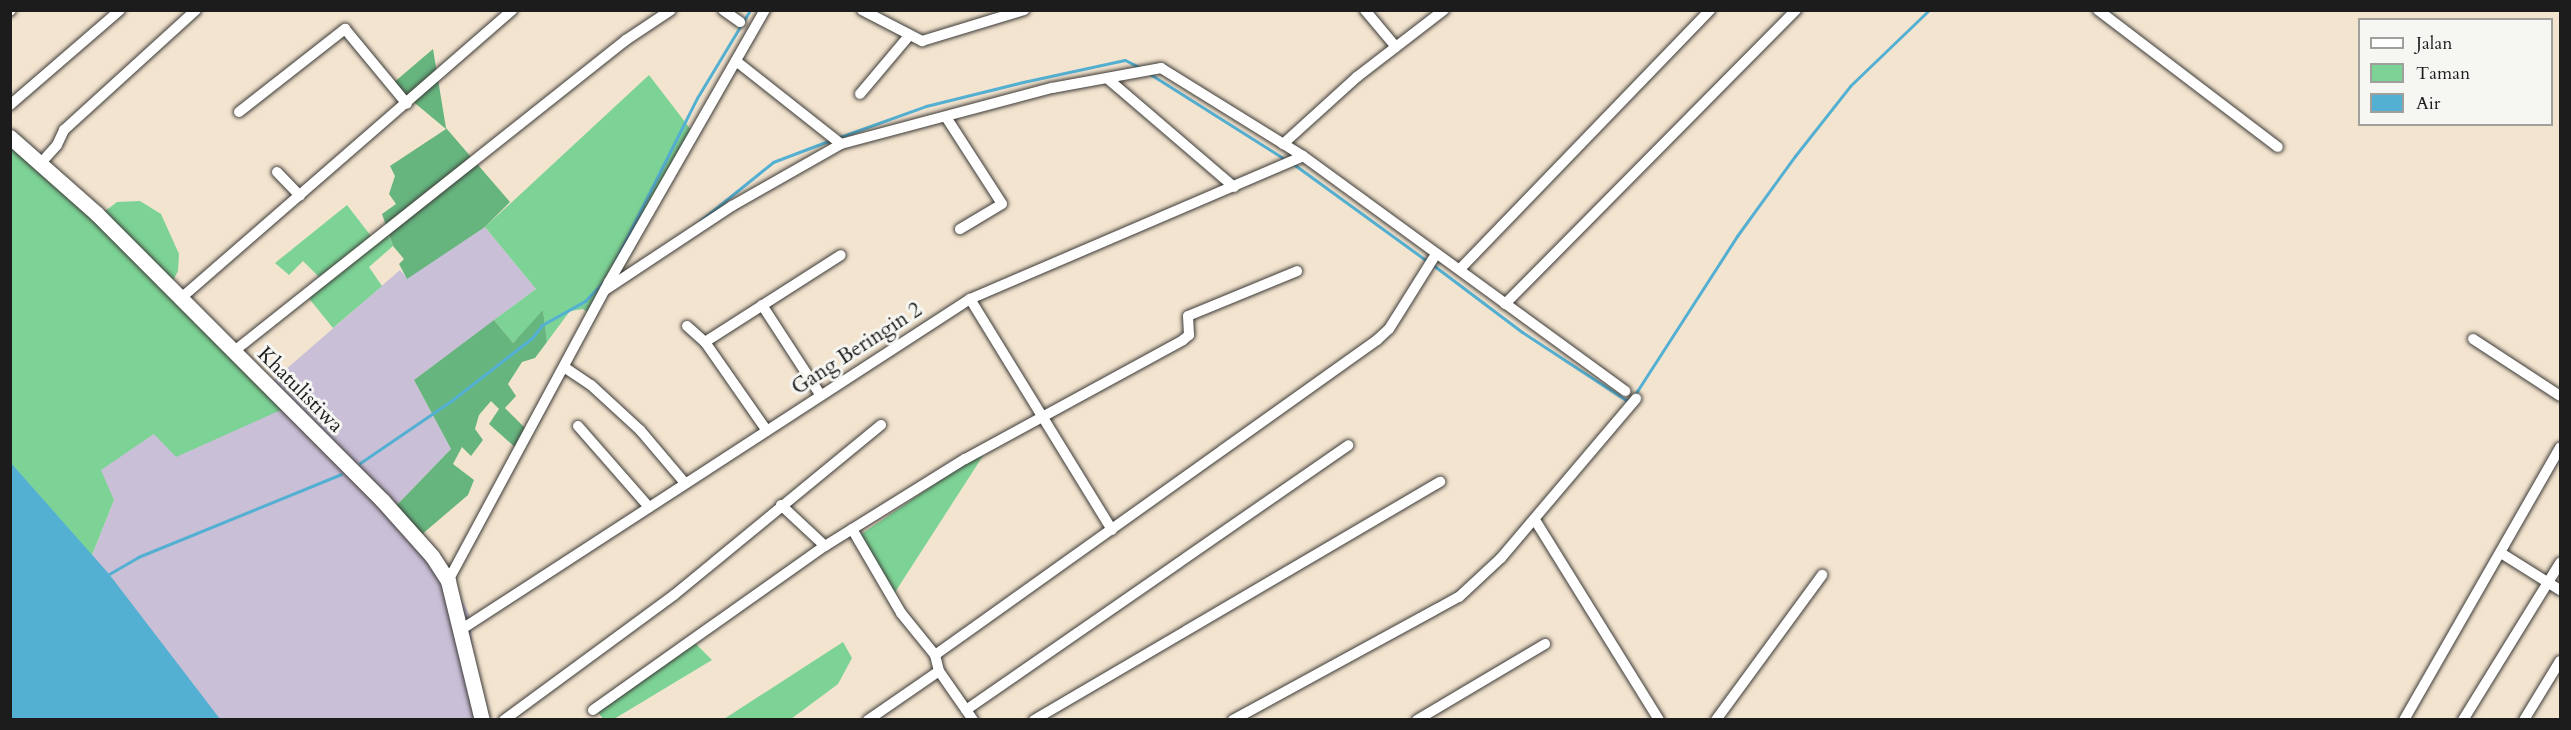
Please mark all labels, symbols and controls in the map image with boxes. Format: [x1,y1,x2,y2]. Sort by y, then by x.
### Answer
legend [2358,18,2553,126]
text: Jalan [2416,31,2452,56]
text: Taman [2416,61,2470,86]
text: Air [2416,91,2440,116]
street label: Gang Beringin 2 [787,297,927,401]
street label: Khatulistiwa [252,342,348,438]

